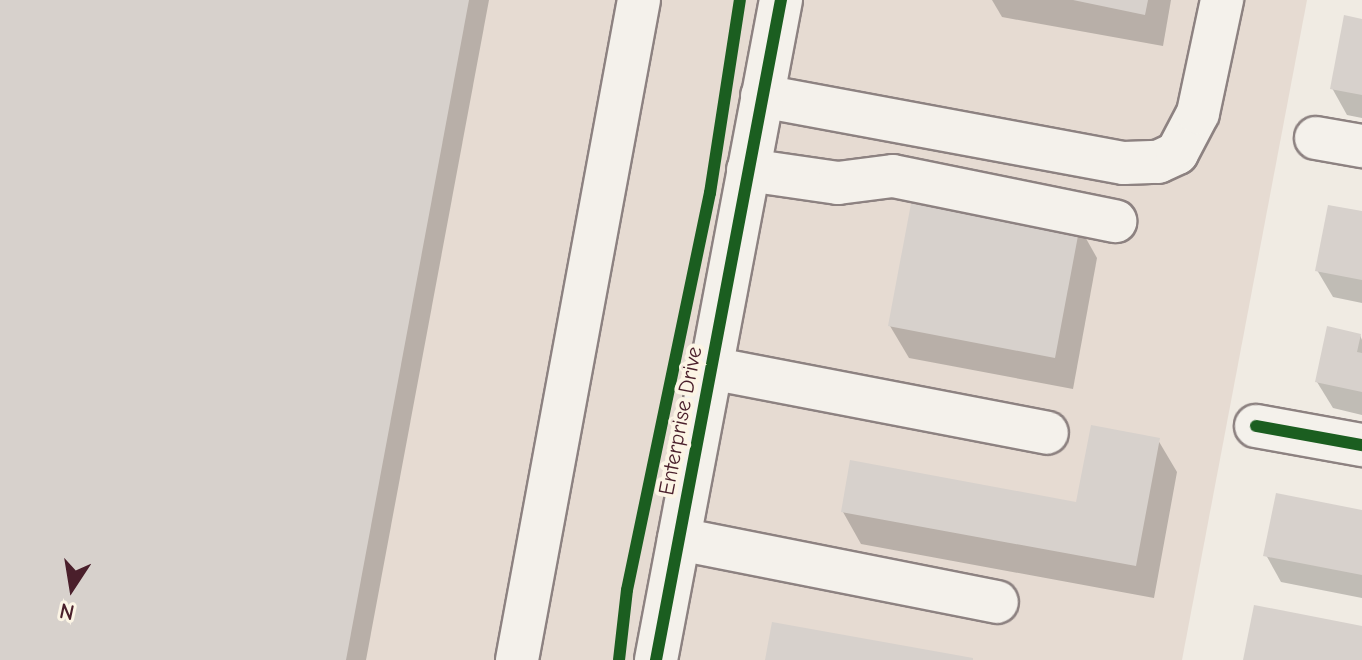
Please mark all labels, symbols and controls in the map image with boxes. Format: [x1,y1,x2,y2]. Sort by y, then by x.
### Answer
street label: Enterprise Drive [654,344,708,498]
north arrow [32,548,112,628]
text: N [57,597,77,626]

